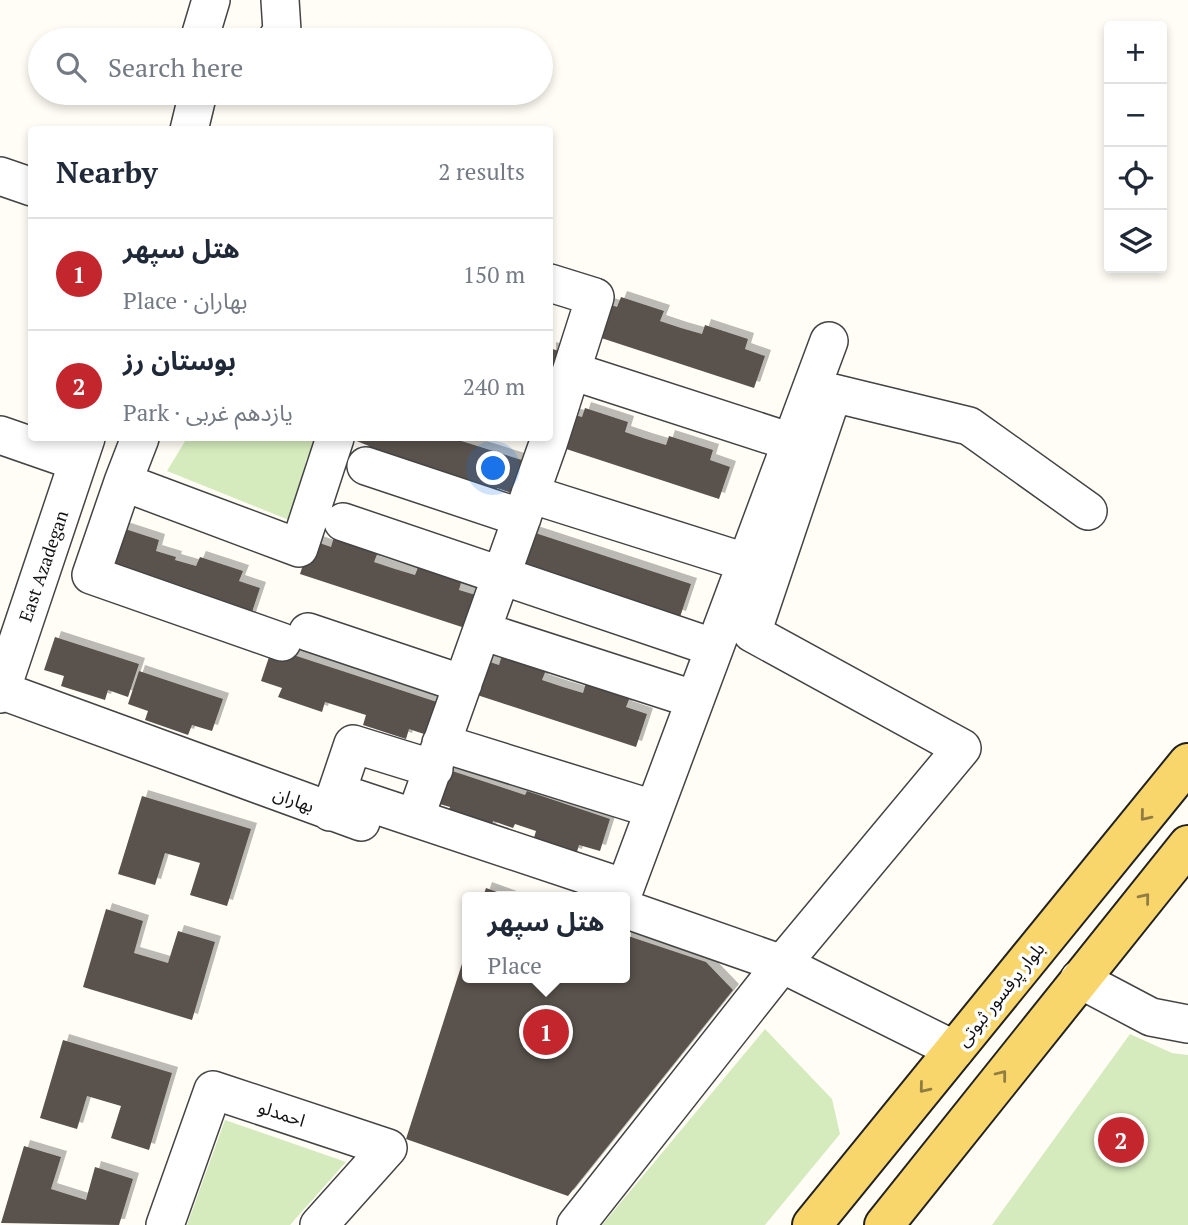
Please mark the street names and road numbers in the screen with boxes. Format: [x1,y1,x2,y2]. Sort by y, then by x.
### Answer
street label: East Azadegan [13,507,73,625]
street label: بهاران [270,781,318,817]
street label: بلوار پرفسور ثبوتی [951,937,1050,1051]
street label: احمدلو [255,1094,309,1132]

